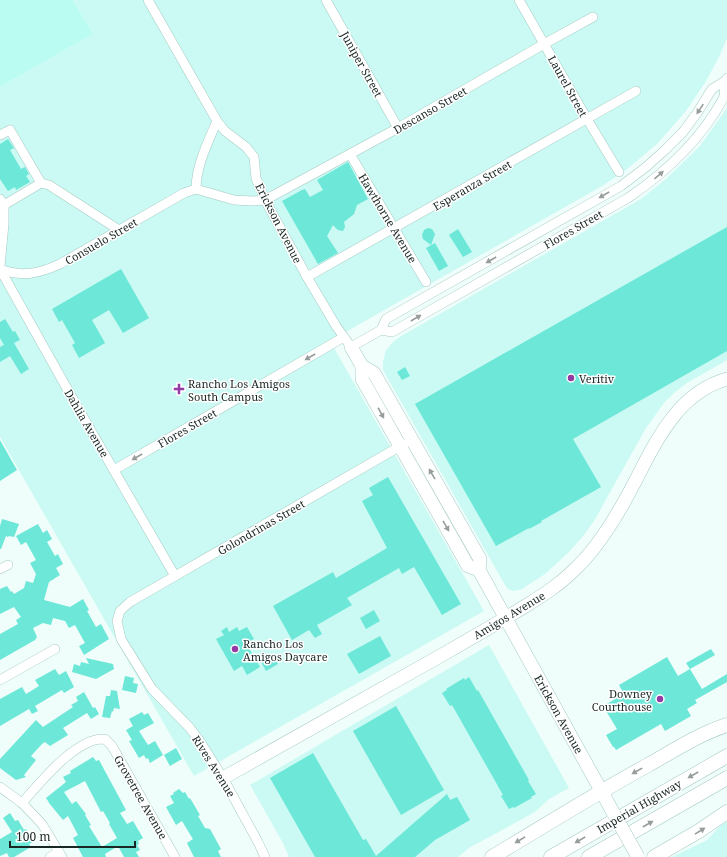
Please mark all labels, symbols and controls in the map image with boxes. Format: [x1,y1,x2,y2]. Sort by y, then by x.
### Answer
street label: Juniper Street [337,28,386,100]
street label: Laurel Street [545,53,591,120]
street label: Descanso Street [391,83,470,137]
one-way arrow [696,103,703,115]
street label: Esperanza Street [430,156,514,214]
street label: Hawthorne Avenue [355,170,421,266]
one-way arrow [653,170,664,179]
street label: Erickson Avenue [252,180,306,266]
one-way arrow [598,192,610,199]
street label: Flores Street [541,206,605,252]
street label: Consuelo Street [62,214,140,268]
one-way arrow [485,256,497,263]
one-way arrow [410,315,422,322]
one-way arrow [304,353,316,360]
place label: Veritiv [579,371,615,386]
marker: Veritiv [566,373,576,383]
place label: Rancho Los Amigos South Campus [188,376,290,404]
marker: Rancho Los Amigos South Campus [173,383,185,395]
street label: Dahlia Avenue [61,386,113,460]
street label: Flores Street [155,405,219,451]
one-way arrow [378,407,385,419]
one-way arrow [131,454,143,461]
one-way arrow [428,468,435,480]
street label: Golondrinas Street [215,496,307,558]
one-way arrow [442,520,449,532]
street label: Amigos Avenue [470,588,548,642]
place label: Rancho Los Amigos Daycare [243,636,328,664]
marker: Rancho Los Amigos Daycare [230,644,240,654]
street label: Erickson Avenue [531,672,587,756]
place label: Downey Courthouse [592,686,653,714]
marker: Downey Courthouse [655,694,665,704]
street label: Rives Avenue [189,732,239,800]
street label: Grovetree Avenue [111,752,171,842]
one-way arrow [631,768,643,774]
one-way arrow [687,772,699,779]
street label: Imperial Highway [594,775,685,836]
one-way arrow [642,820,653,827]
scale bar [10,823,135,849]
one-way arrow [694,827,705,834]
text: 100 m [16,828,51,845]
one-way arrow [514,837,526,844]
one-way arrow [574,837,586,844]

